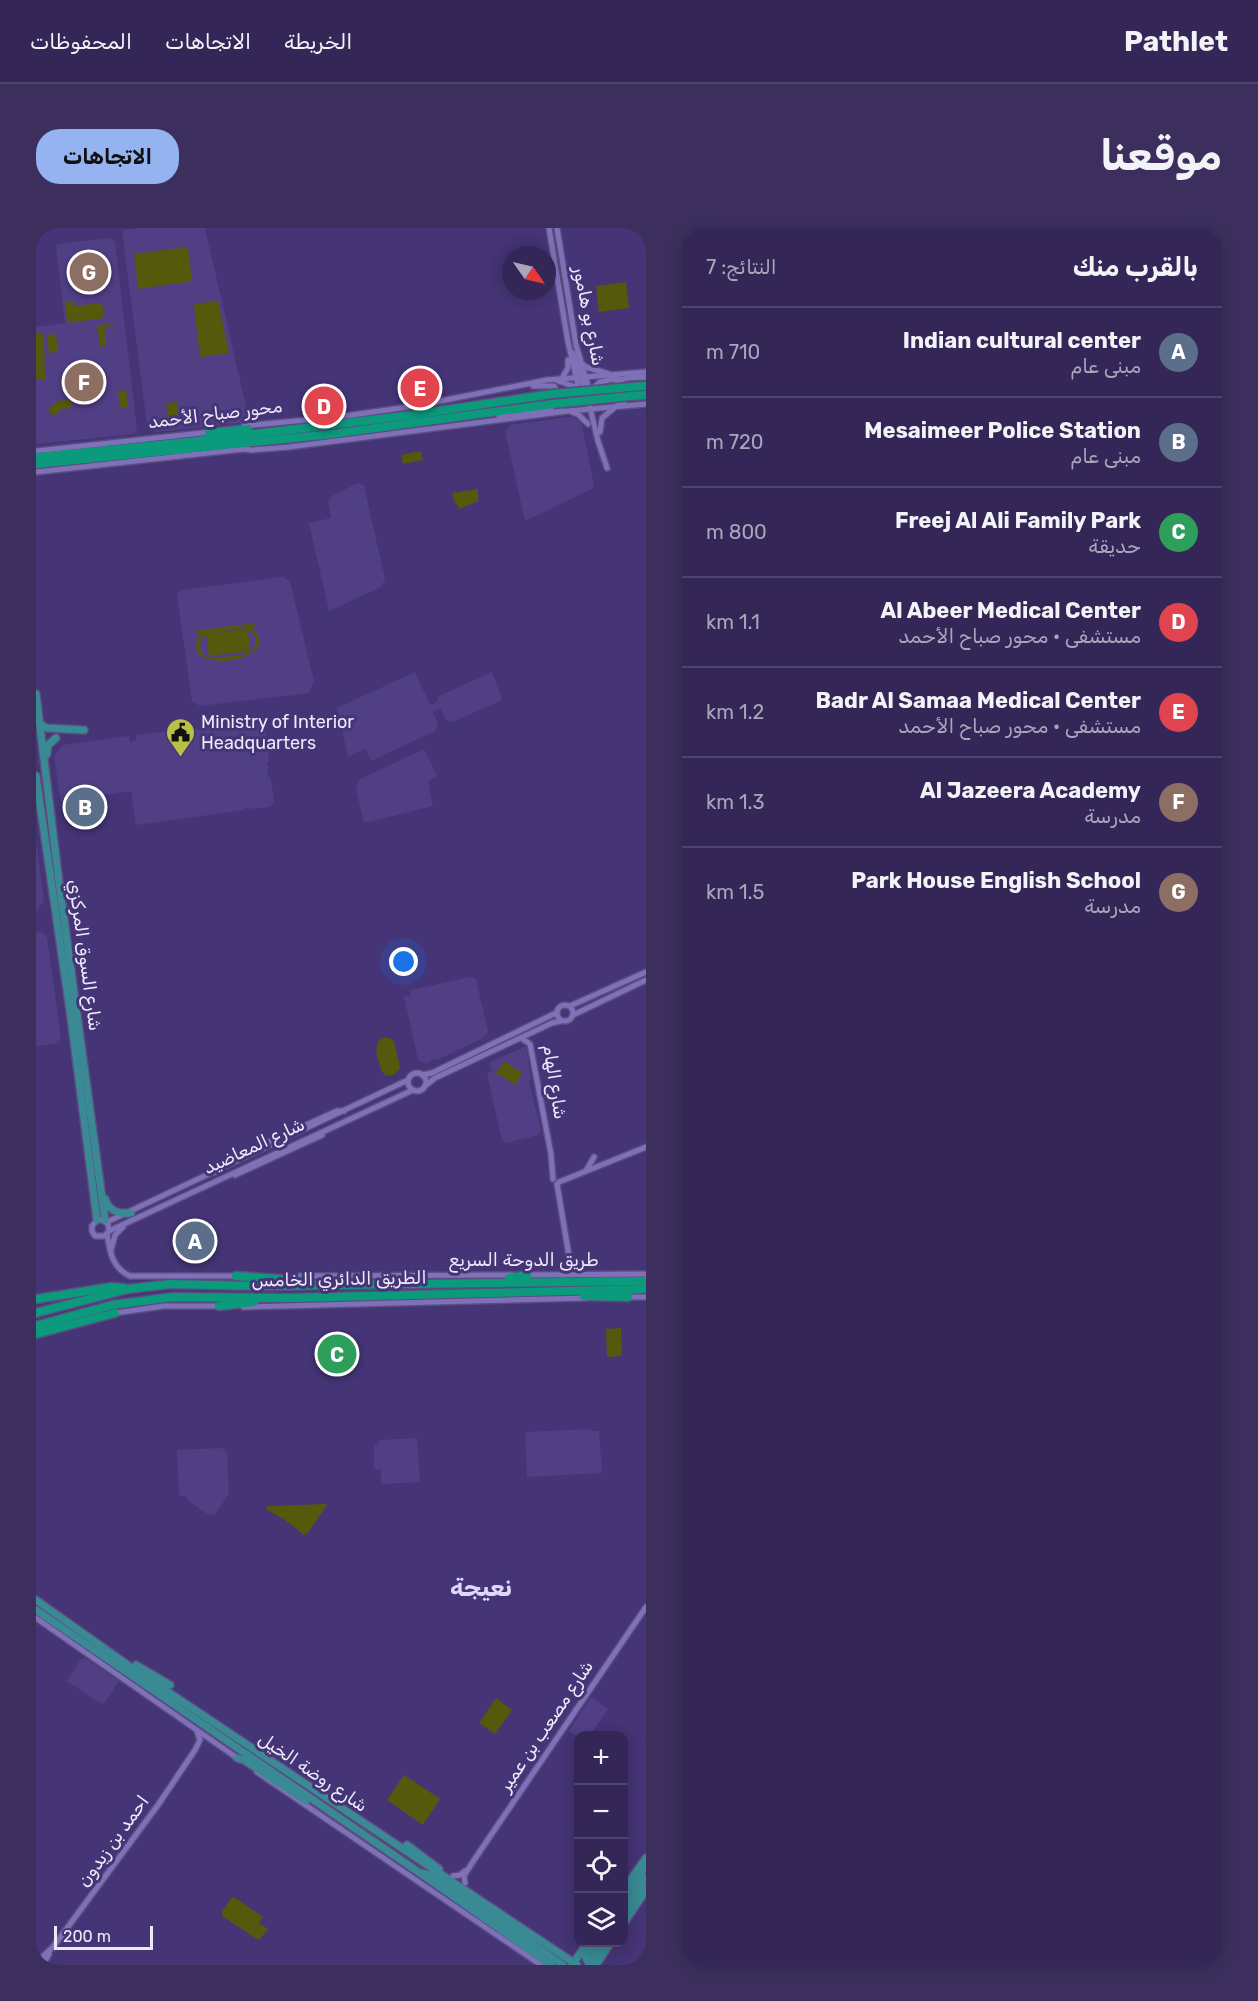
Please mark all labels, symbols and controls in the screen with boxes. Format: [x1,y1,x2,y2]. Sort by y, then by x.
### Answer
text: Pathlet [1124,25,1228,58]
text: المحفوظات [30,29,132,54]
text: الاتجاهات [165,29,251,54]
text: الخريطة [284,29,352,54]
button: الاتجاهات [36,129,179,184]
text: موقعنا [1100,131,1222,181]
north arrow [502,246,556,300]
pin: G [70,250,108,294]
text: بالقرب منك [1073,252,1198,283]
text: النتائج: 7 [706,255,777,279]
street label: شارع بو هامور [567,263,609,368]
text: Indian cultural center [903,327,1141,354]
text: 710 m [706,340,760,364]
text: A [1171,340,1186,364]
text: مبنى عام [1071,354,1141,378]
pin: F [64,360,104,404]
pin: E [400,366,440,410]
pin: D [304,384,344,429]
street label: محور صباح الأحمد [147,395,284,434]
text: Mesaimeer Police Station [864,417,1141,444]
text: 720 m [706,430,763,454]
text: B [1171,430,1186,454]
text: مبنى عام [1071,444,1141,468]
text: Freej Al Ali Family Park [895,507,1141,534]
text: 800 m [706,520,767,544]
text: C [1171,520,1186,544]
text: حديقة [1088,534,1141,558]
text: Al Abeer Medical Center [881,597,1141,624]
text: 1.1 km [706,610,760,634]
text: D [1171,610,1186,634]
text: مستشفى · محور صباح الأحمد [898,624,1141,648]
text: Badr Al Samaa Medical Center [816,687,1141,714]
text: 1.2 km [706,700,764,724]
text: E [1172,700,1185,724]
place label: Ministry of Interior Headquarters [201,711,354,754]
text: مستشفى · محور صباح الأحمد [898,714,1141,738]
public building icon: Ministry of Interior Headquarters [164,716,196,758]
text: Al Jazeera Academy [920,777,1141,804]
pin: B [65,784,104,830]
text: 1.3 km [706,790,765,814]
text: F [1172,790,1185,814]
text: مدرسة [1084,804,1141,828]
text: Park House English School [851,867,1141,894]
street label: شارع السوق المركزي [62,878,107,1032]
text: 1.5 km [706,880,765,904]
text: G [1171,880,1186,904]
text: مدرسة [1084,894,1141,918]
your location [389,947,418,976]
street label: شارع الهام [537,1043,572,1121]
street label: شارع المعاضيد [200,1113,309,1180]
pin: A [176,1218,214,1264]
street label: طريق الدوحة السريع [449,1249,599,1273]
street label: الطريق الدائري الخامس [251,1266,427,1293]
pin: C [318,1332,356,1376]
district label: نعيجة [450,1574,512,1602]
street label: شارع مصعب بن عمير [493,1656,599,1797]
street label: شارع روضة الخيل [254,1727,372,1817]
map controls [574,1731,628,1947]
button: + [574,1731,628,1785]
button: − [574,1785,628,1839]
street label: احمد بن زيدون [72,1791,154,1891]
button: locate [574,1839,628,1893]
button: layers [574,1893,628,1947]
scale bar [54,1923,153,1950]
text: 200 m [63,1927,111,1946]

